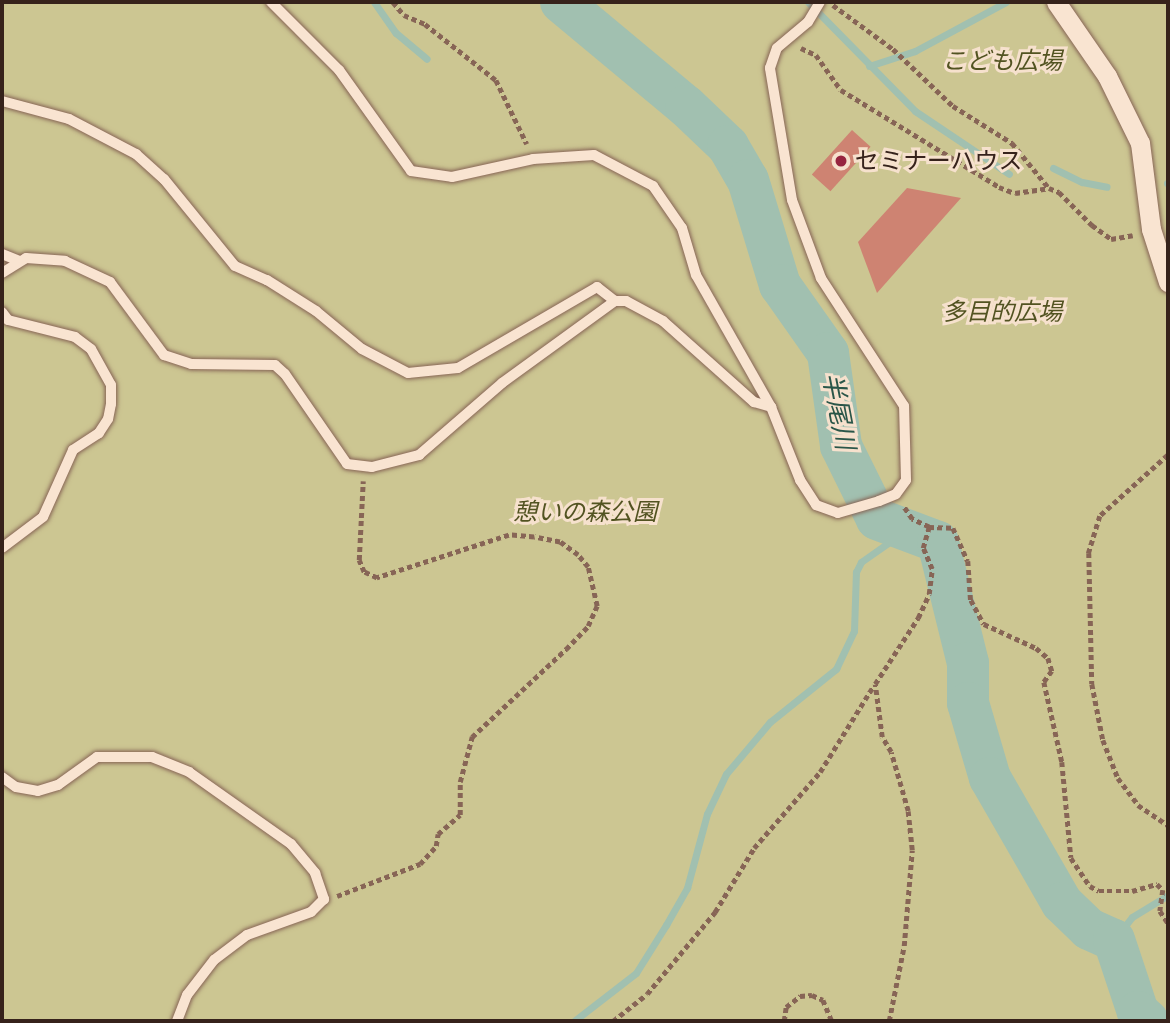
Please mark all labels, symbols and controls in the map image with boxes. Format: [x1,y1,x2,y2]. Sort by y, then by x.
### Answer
park label: こども広場 [942,47,1062,75]
place label: セミナーハウス [855,147,1023,175]
marker: セミナーハウス [833,153,849,169]
park label: 多目的広場 [942,298,1062,326]
water label: 半尾川 [816,370,862,452]
park label: 憩いの森公園 [513,498,657,526]

